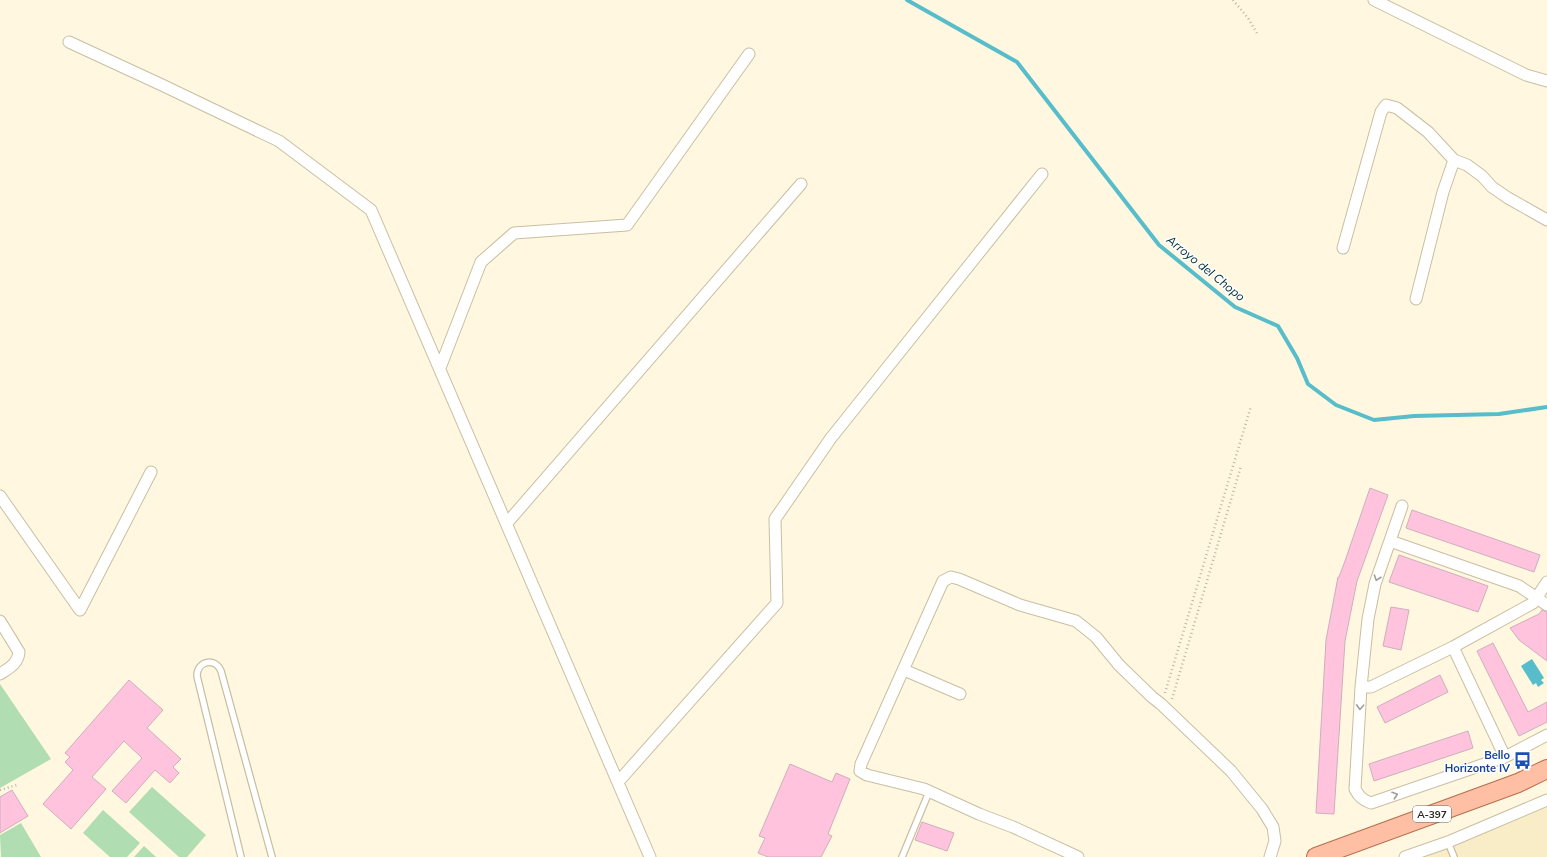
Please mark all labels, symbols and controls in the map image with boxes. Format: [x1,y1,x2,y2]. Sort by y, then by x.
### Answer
water label: Arroyo del Chopo [1163,231,1248,304]
one-way arrow [1373,575,1381,582]
one-way arrow [1355,704,1364,710]
place label: Bello Horizonte IV [1445,748,1511,775]
bus stop icon: Bello Horizonte IV [1513,751,1533,771]
one-way arrow [1391,791,1398,800]
road number: A-397 [1413,806,1451,822]

